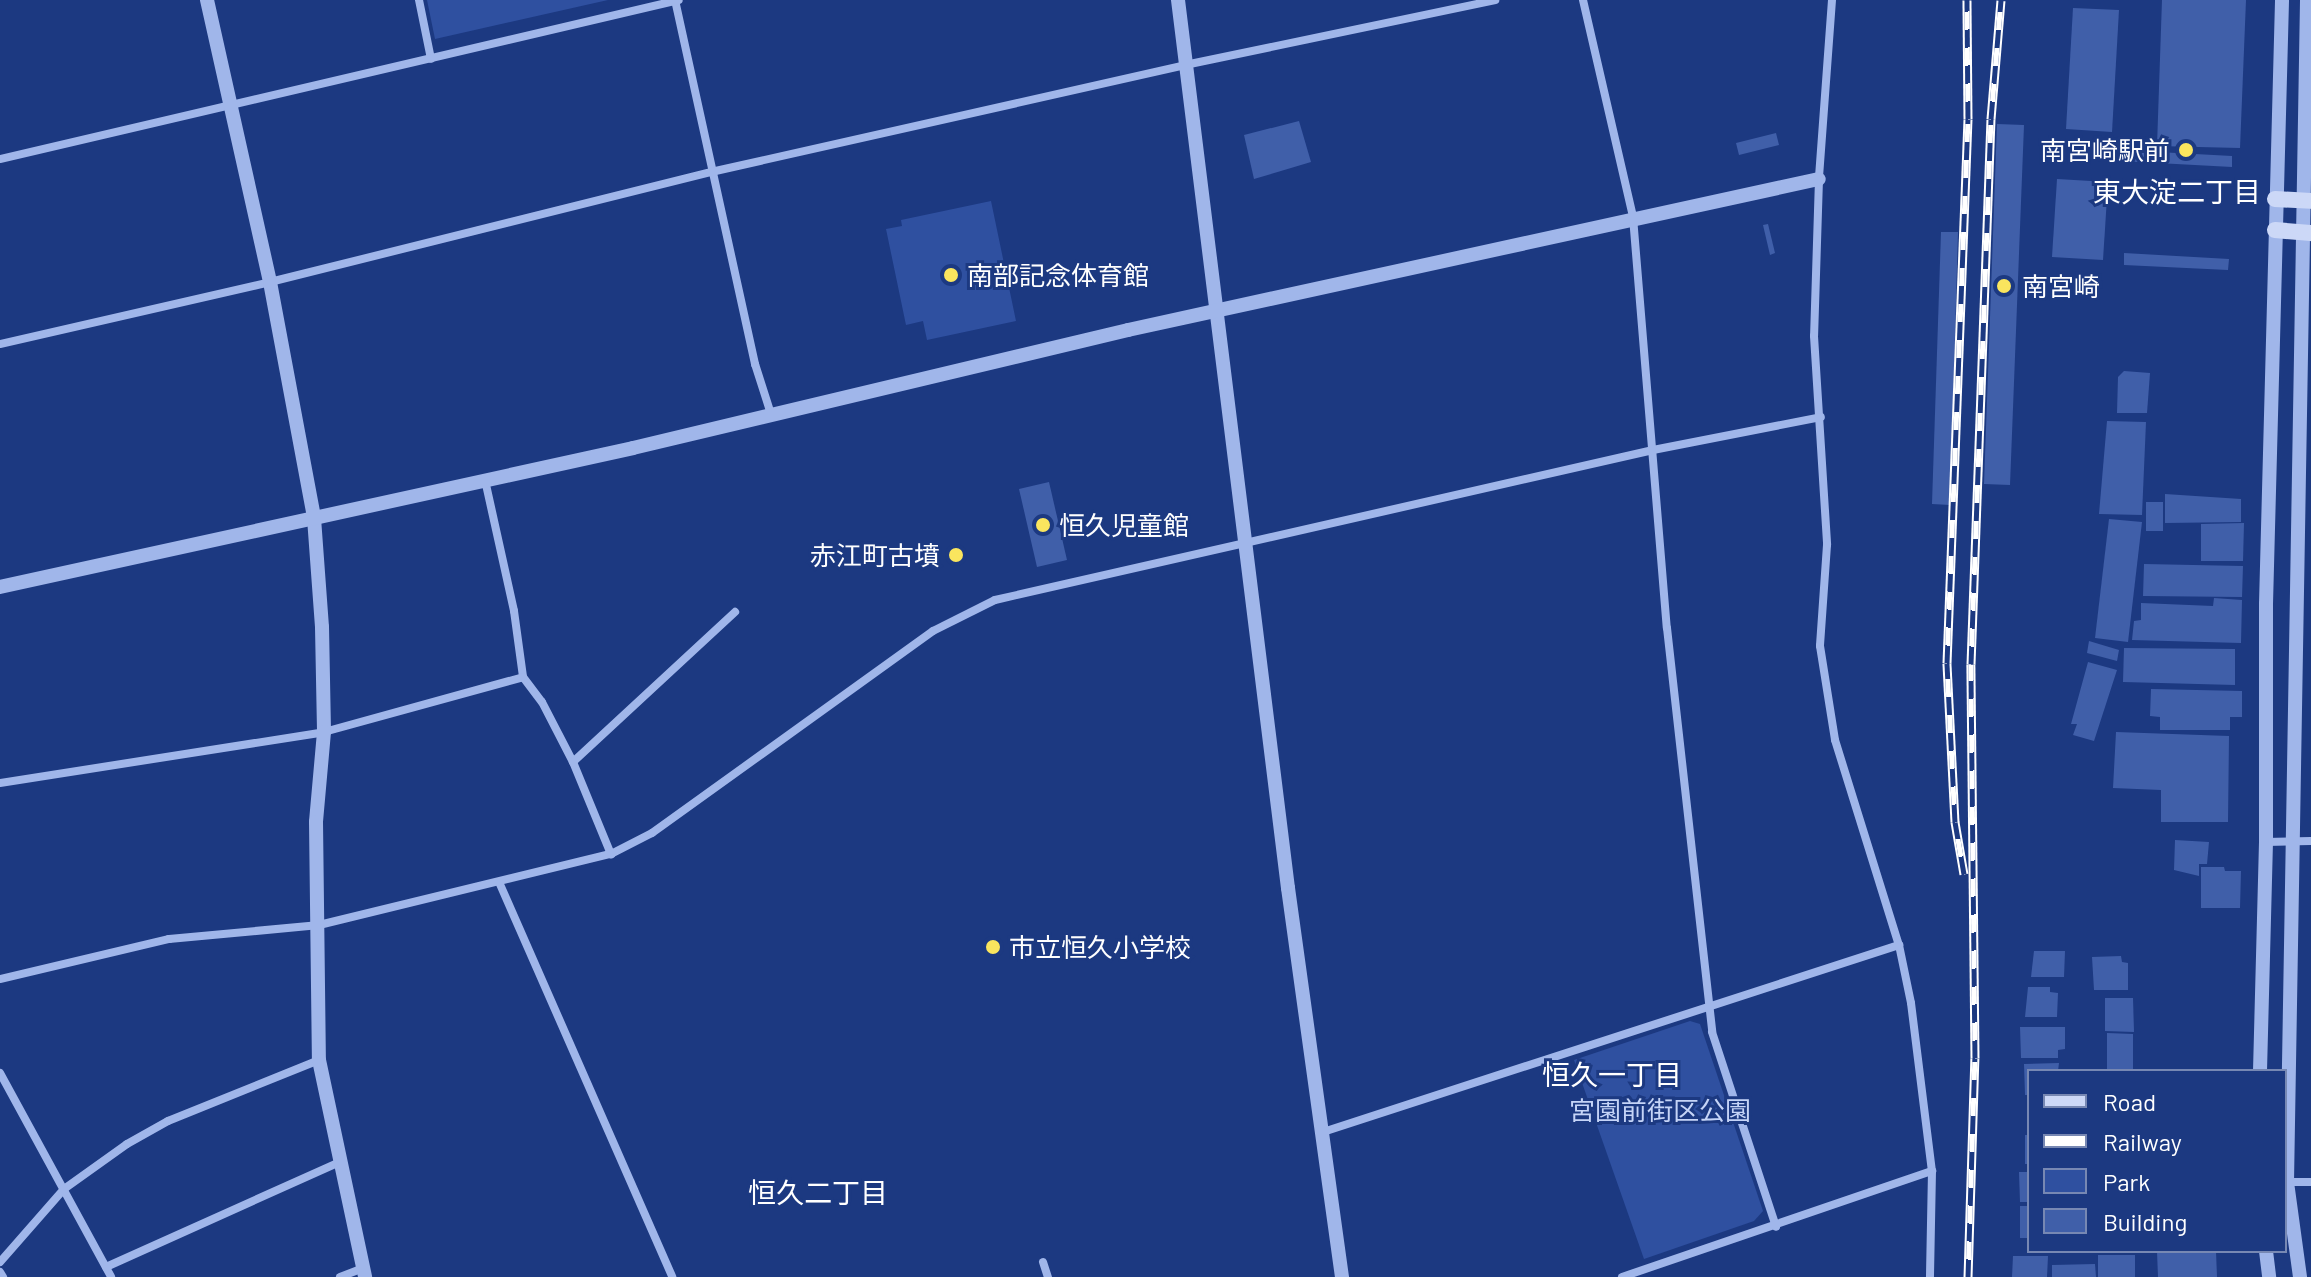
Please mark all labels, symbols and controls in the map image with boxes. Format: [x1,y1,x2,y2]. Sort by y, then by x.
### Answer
place label: 南宮崎駅前 [2040,134,2170,166]
marker: 南宮崎駅前 [2177,141,2195,159]
district label: 東大淀二丁目 [2093,174,2261,208]
place label: 南部記念体育館 [967,259,1149,291]
marker: 南部記念体育館 [942,266,960,284]
place label: 南宮崎 [2022,270,2100,302]
marker: 南宮崎 [1993,275,2015,297]
place label: 恒久児童館 [1059,509,1189,541]
marker: 恒久児童館 [1034,516,1052,534]
place label: 赤江町古墳 [810,539,940,571]
marker: 赤江町古墳 [947,546,965,564]
place label: 市立恒久小学校 [1009,931,1191,963]
marker: 市立恒久小学校 [984,938,1002,956]
district label: 恒久一丁目 [1542,1057,1682,1091]
legend [2027,1069,2287,1253]
text: Road [2103,1087,2156,1116]
park label: 宮園前街区公園 [1569,1094,1751,1126]
text: Railway [2103,1127,2182,1156]
text: Park [2103,1167,2150,1196]
district label: 恒久二丁目 [748,1175,888,1209]
text: Building [2103,1207,2187,1236]

